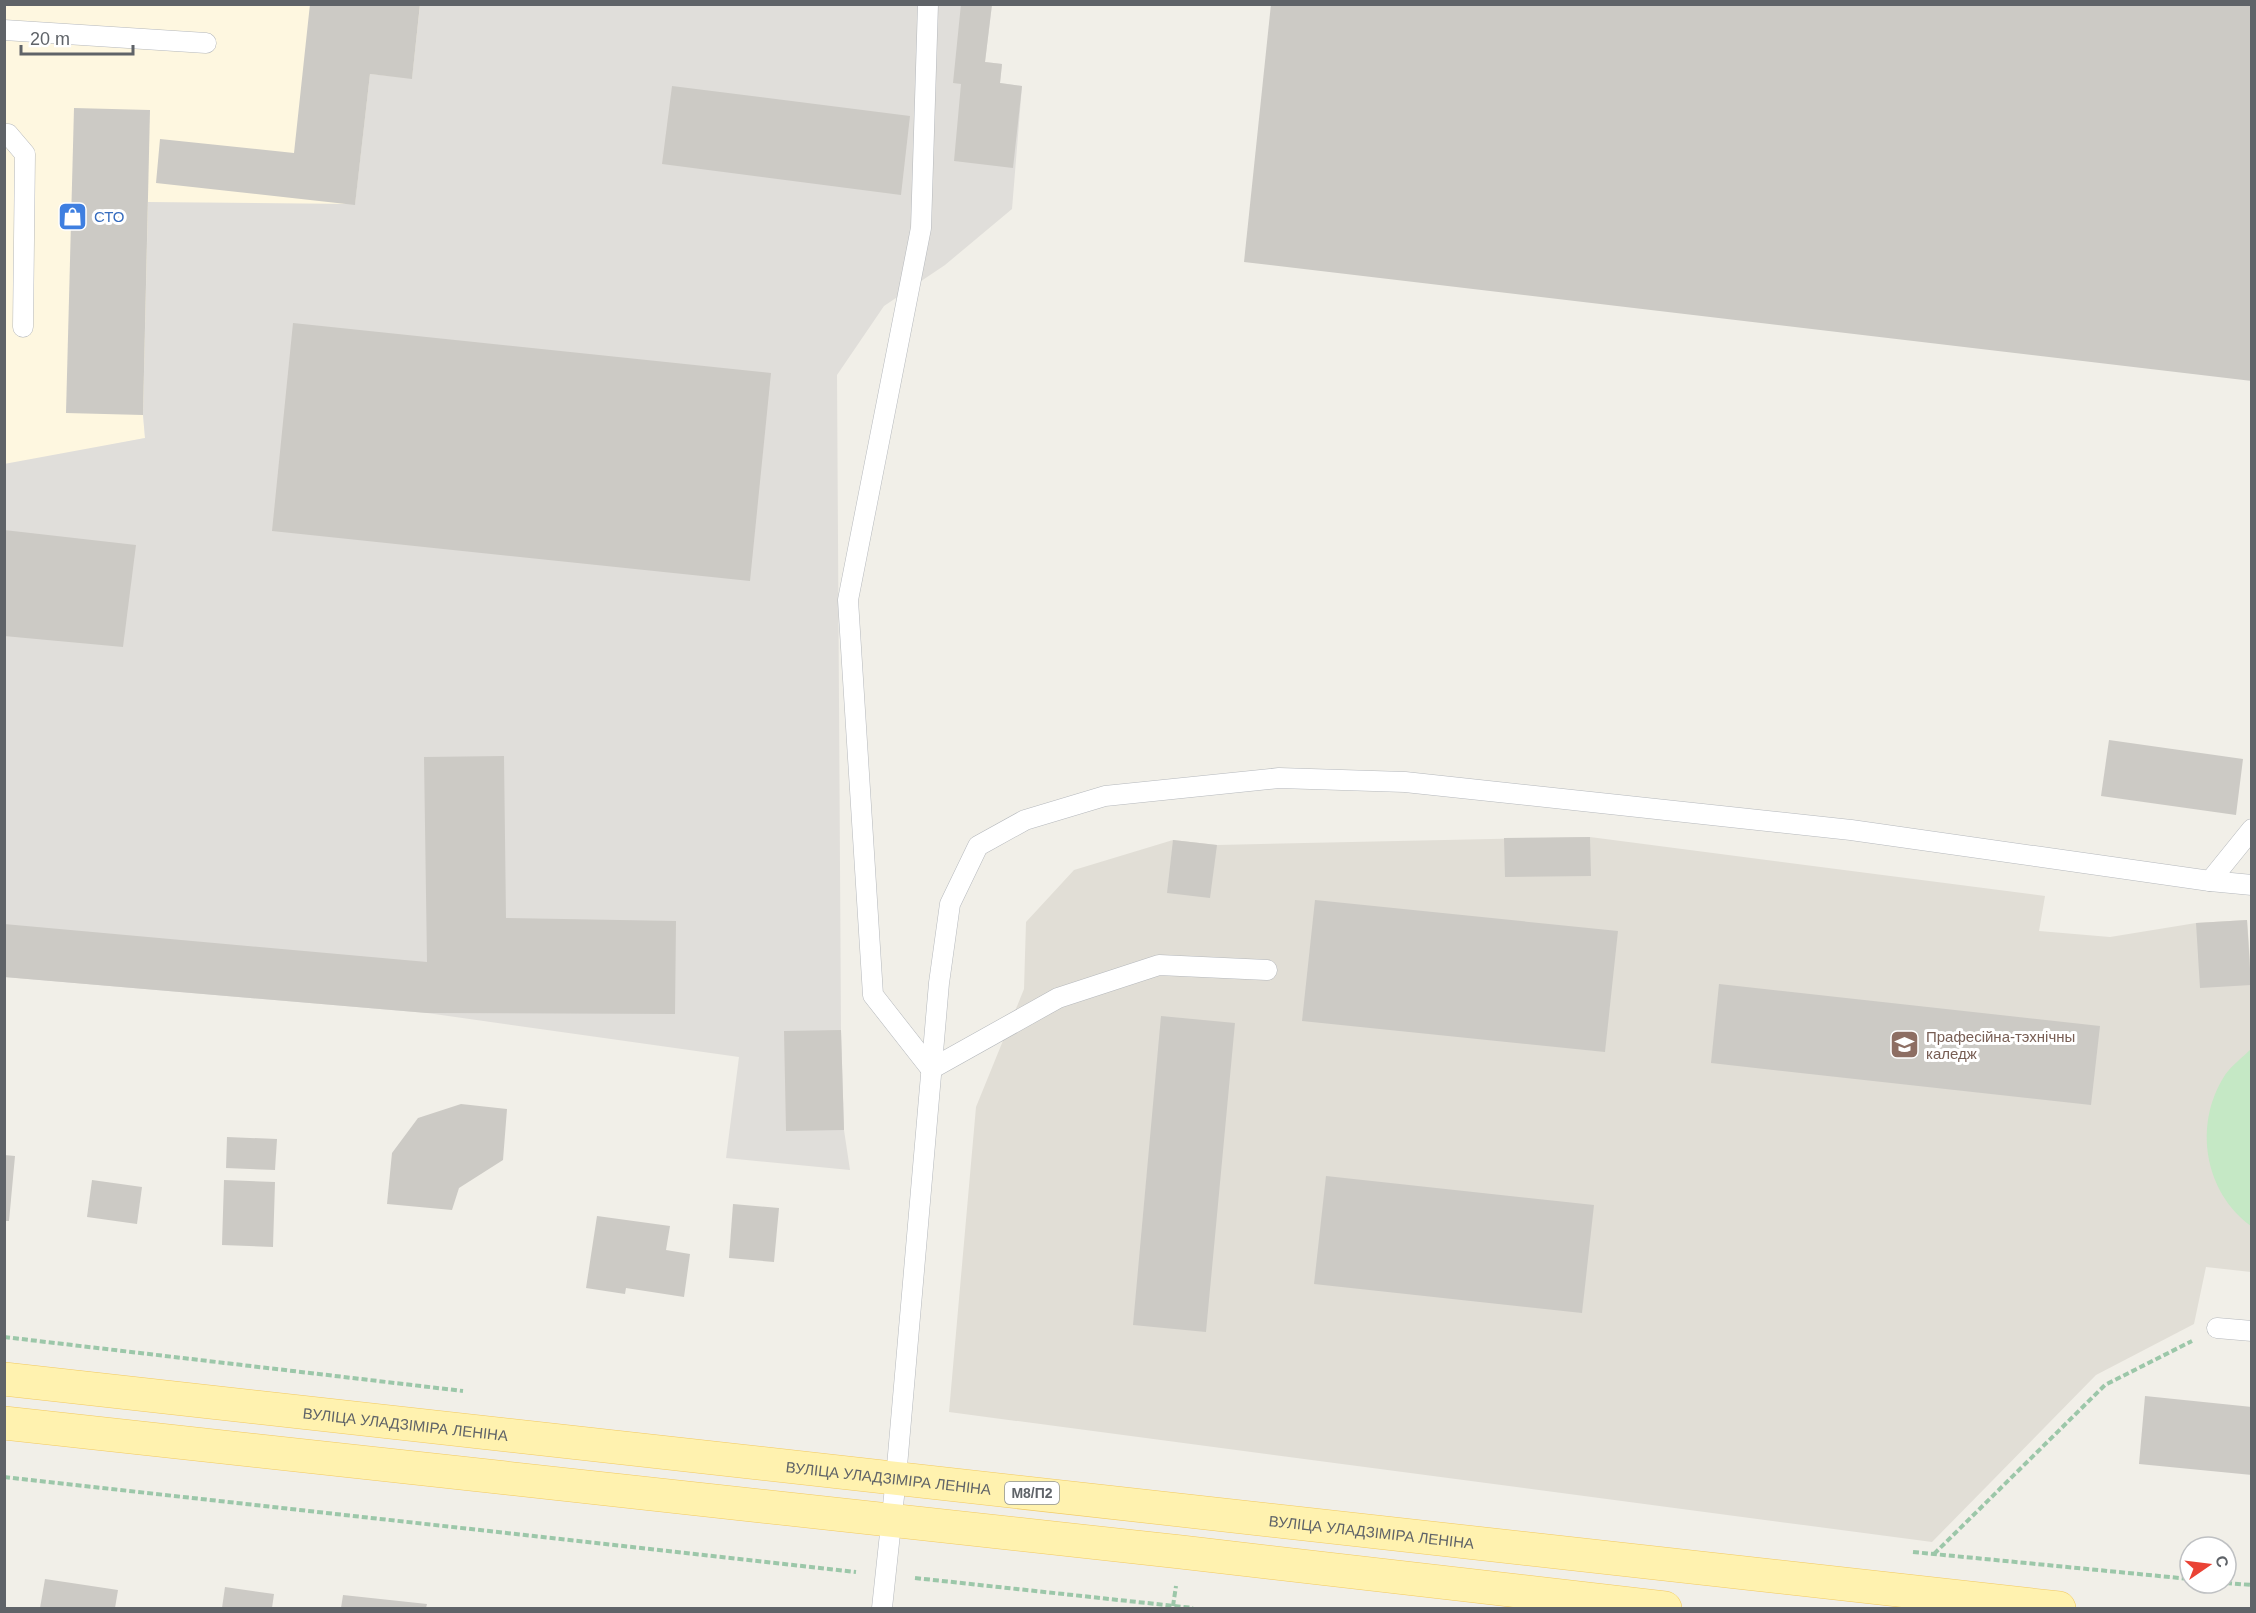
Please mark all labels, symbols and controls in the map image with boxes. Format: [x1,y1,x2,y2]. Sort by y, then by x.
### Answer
scale bar [21,18,134,56]
text: 20 m [30,29,70,49]
shop icon: СТО [57,200,89,232]
place label: СТО [94,208,125,225]
place label: Прафесійна-тэхнічны каледж [1926,1028,2075,1062]
school or university icon: Прафесійна-тэхнічны каледж [1889,1029,1921,1061]
street label: ВУЛІЦА УЛАДЗІМІРА ЛЕНІНА [302,1404,509,1444]
street label: ВУЛІЦА УЛАДЗІМІРА ЛЕНІНА [785,1458,992,1497]
road number: М8/П2 [1005,1482,1059,1504]
street label: ВУЛІЦА УЛАДЗІМІРА ЛЕНІНА [1268,1512,1475,1551]
north arrow [2178,1535,2238,1595]
text: С [2212,1554,2232,1570]

